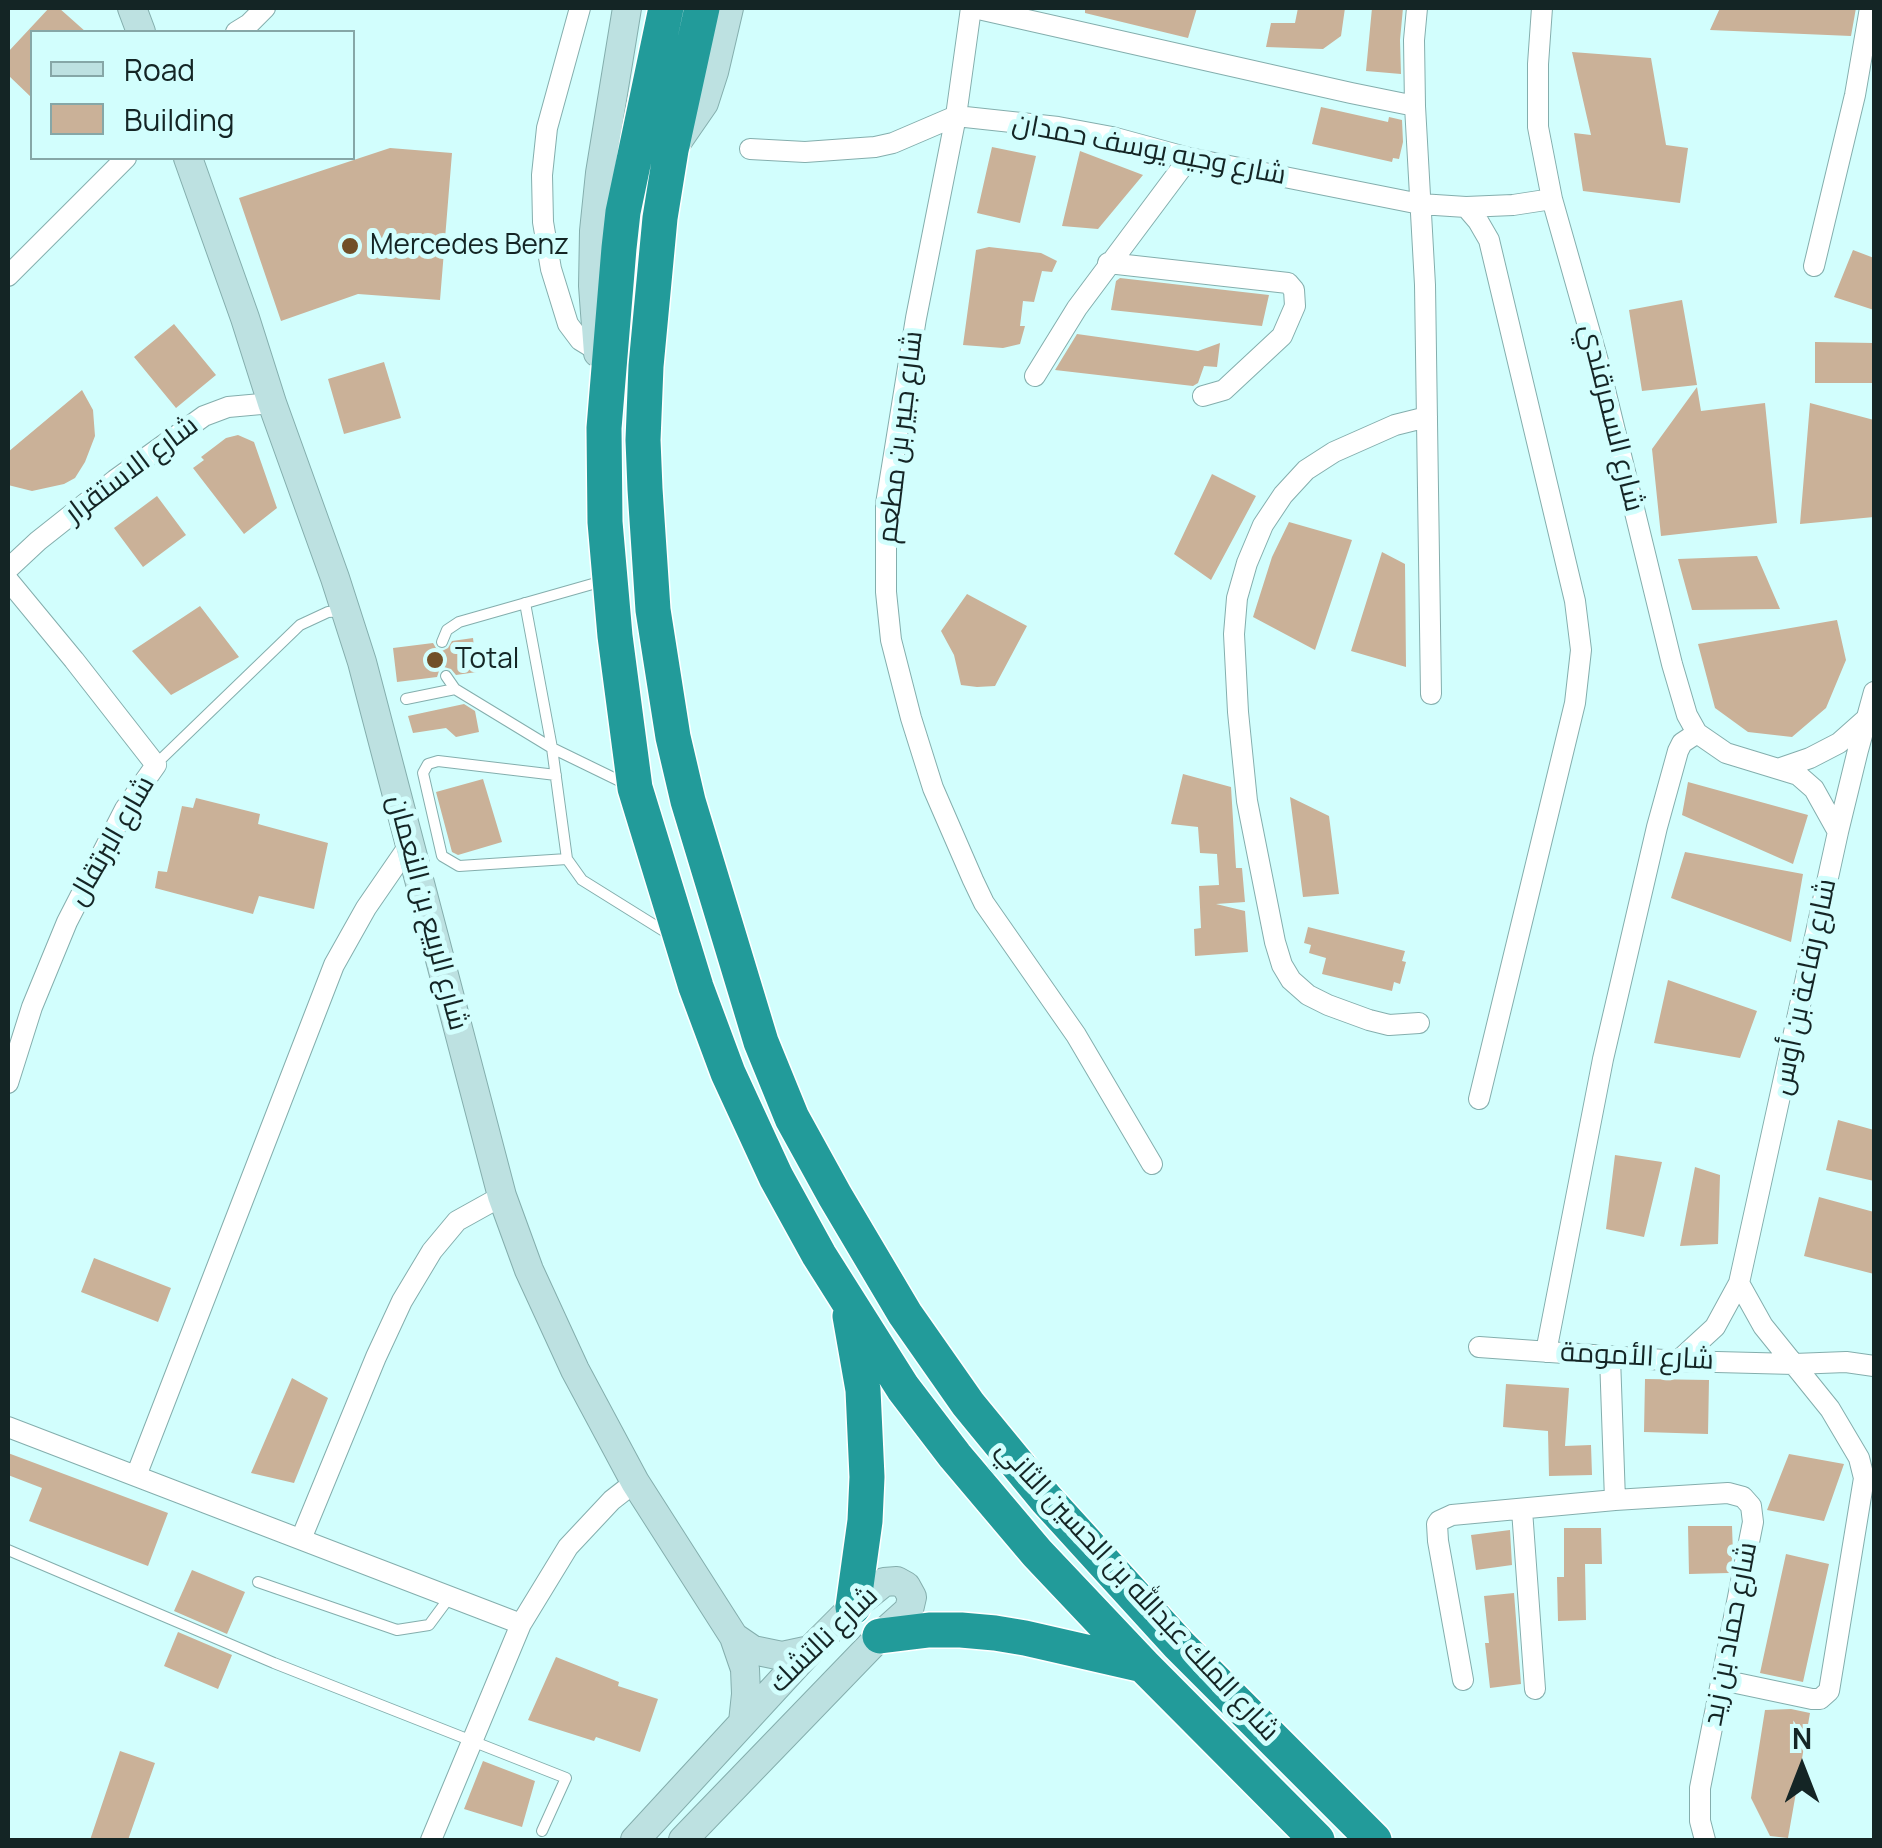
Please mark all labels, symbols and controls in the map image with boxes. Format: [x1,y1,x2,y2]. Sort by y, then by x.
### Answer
legend [30,30,355,160]
text: Road [124,49,195,90]
text: Building [124,99,235,140]
street label: شارع وجيه يوسف حمدان [1009,107,1289,193]
place label: Mercedes Benz [370,229,569,263]
marker: Mercedes Benz [339,235,361,257]
street label: شارع السمرقندي [1572,321,1650,515]
street label: شارع جبير بن مطعم [871,329,931,545]
street label: شارع الاستقرار [59,409,205,531]
place label: Total [455,643,519,677]
marker: Total [424,649,446,671]
street label: شارع البرتقال [61,770,163,912]
street label: شارع الربيع بن النعمان [379,792,475,1034]
street label: شارع رفاعة بن أوس [1766,876,1844,1098]
street label: شارع الأمومة [1559,1336,1715,1378]
street label: شارع الملك عبدالله بن الحسين الثاني [988,1433,1286,1749]
street label: شارع حماد بن زيد [1697,1539,1765,1729]
street label: شارع نالتشك [763,1580,885,1700]
north arrow [1752,1718,1852,1818]
text: N [1792,1719,1812,1757]

